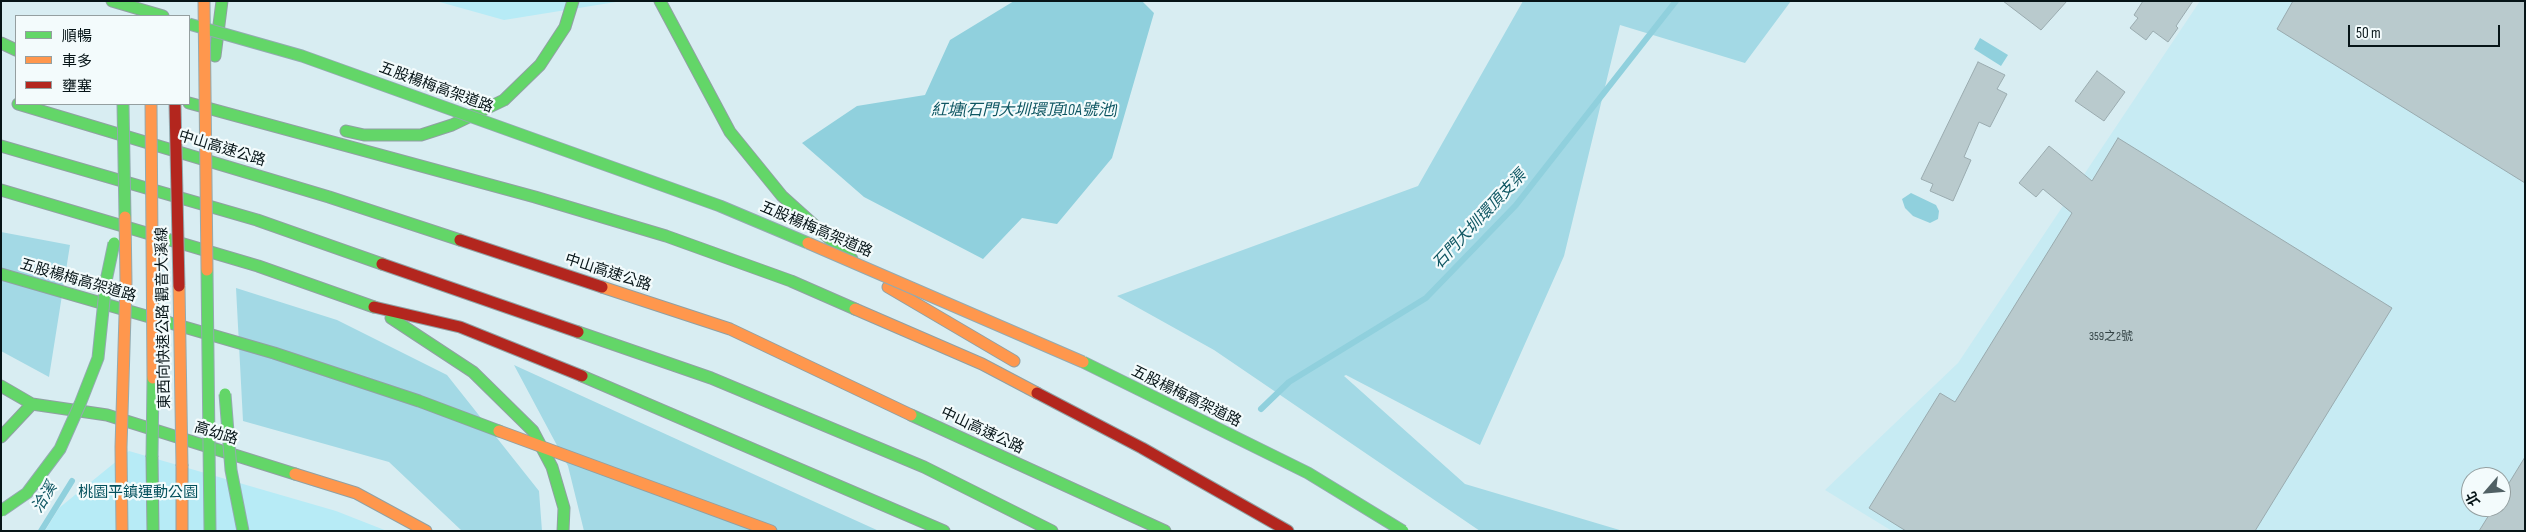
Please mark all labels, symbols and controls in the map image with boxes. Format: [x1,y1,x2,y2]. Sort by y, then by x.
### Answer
legend [15,15,190,105]
scale bar [2351,15,2504,47]
text: 50 m [2356,24,2381,43]
text: 順暢 [62,27,92,46]
text: 車多 [62,52,92,71]
street label: 五股楊梅高架道路 [377,59,495,117]
text: 壅塞 [62,77,92,96]
water label: 紅塘(石門大圳環頂10A號池) [931,101,1117,121]
street label: 中山高速公路 [176,127,268,171]
water label: 石門大圳環頂支渠 [1429,167,1531,273]
street label: 五股楊梅高架道路 [757,198,875,262]
street label: 東西向快速公路 觀音大溪線 [153,227,175,409]
street label: 中山高速公路 [562,251,654,295]
street label: 五股楊梅高架道路 [18,256,138,306]
house number: 359之2號 [2089,330,2133,344]
street label: 五股楊梅高架道路 [1128,363,1244,431]
street label: 中山高速公路 [937,404,1027,458]
street label: 高幼路 [192,419,240,449]
north arrow [2461,467,2511,517]
water label: 洽溪 [28,479,62,517]
park label: 桃園平鎮運動公園 [78,484,198,502]
text: 北 [2462,488,2484,509]

